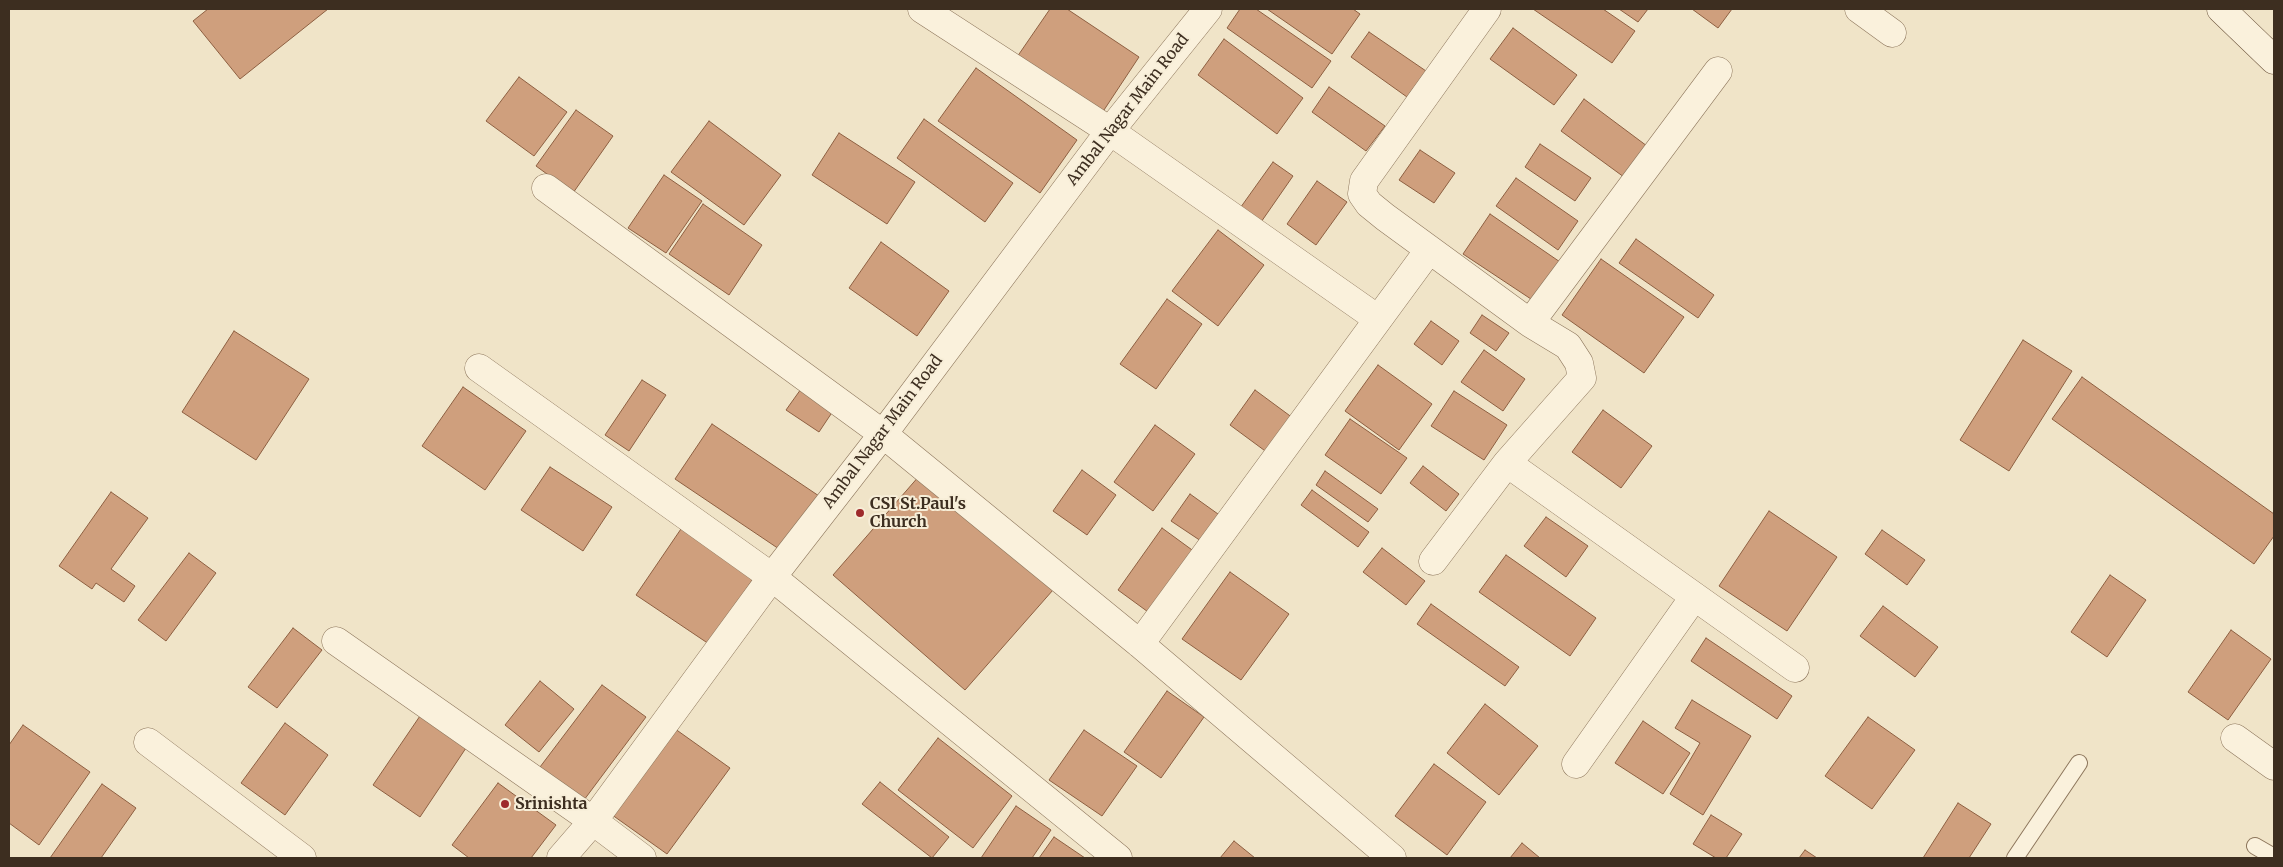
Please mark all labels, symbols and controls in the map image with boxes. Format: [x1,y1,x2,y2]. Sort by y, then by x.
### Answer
street label: Ambal Nagar Main Road [1063,30,1193,190]
street label: Ambal Nagar Main Road [819,352,947,512]
place label: CSI St.Paul's Church [870,494,966,532]
marker: CSI St.Paul's Church [854,507,866,519]
place label: Srinishta [515,794,588,814]
marker: Srinishta [499,798,511,810]

